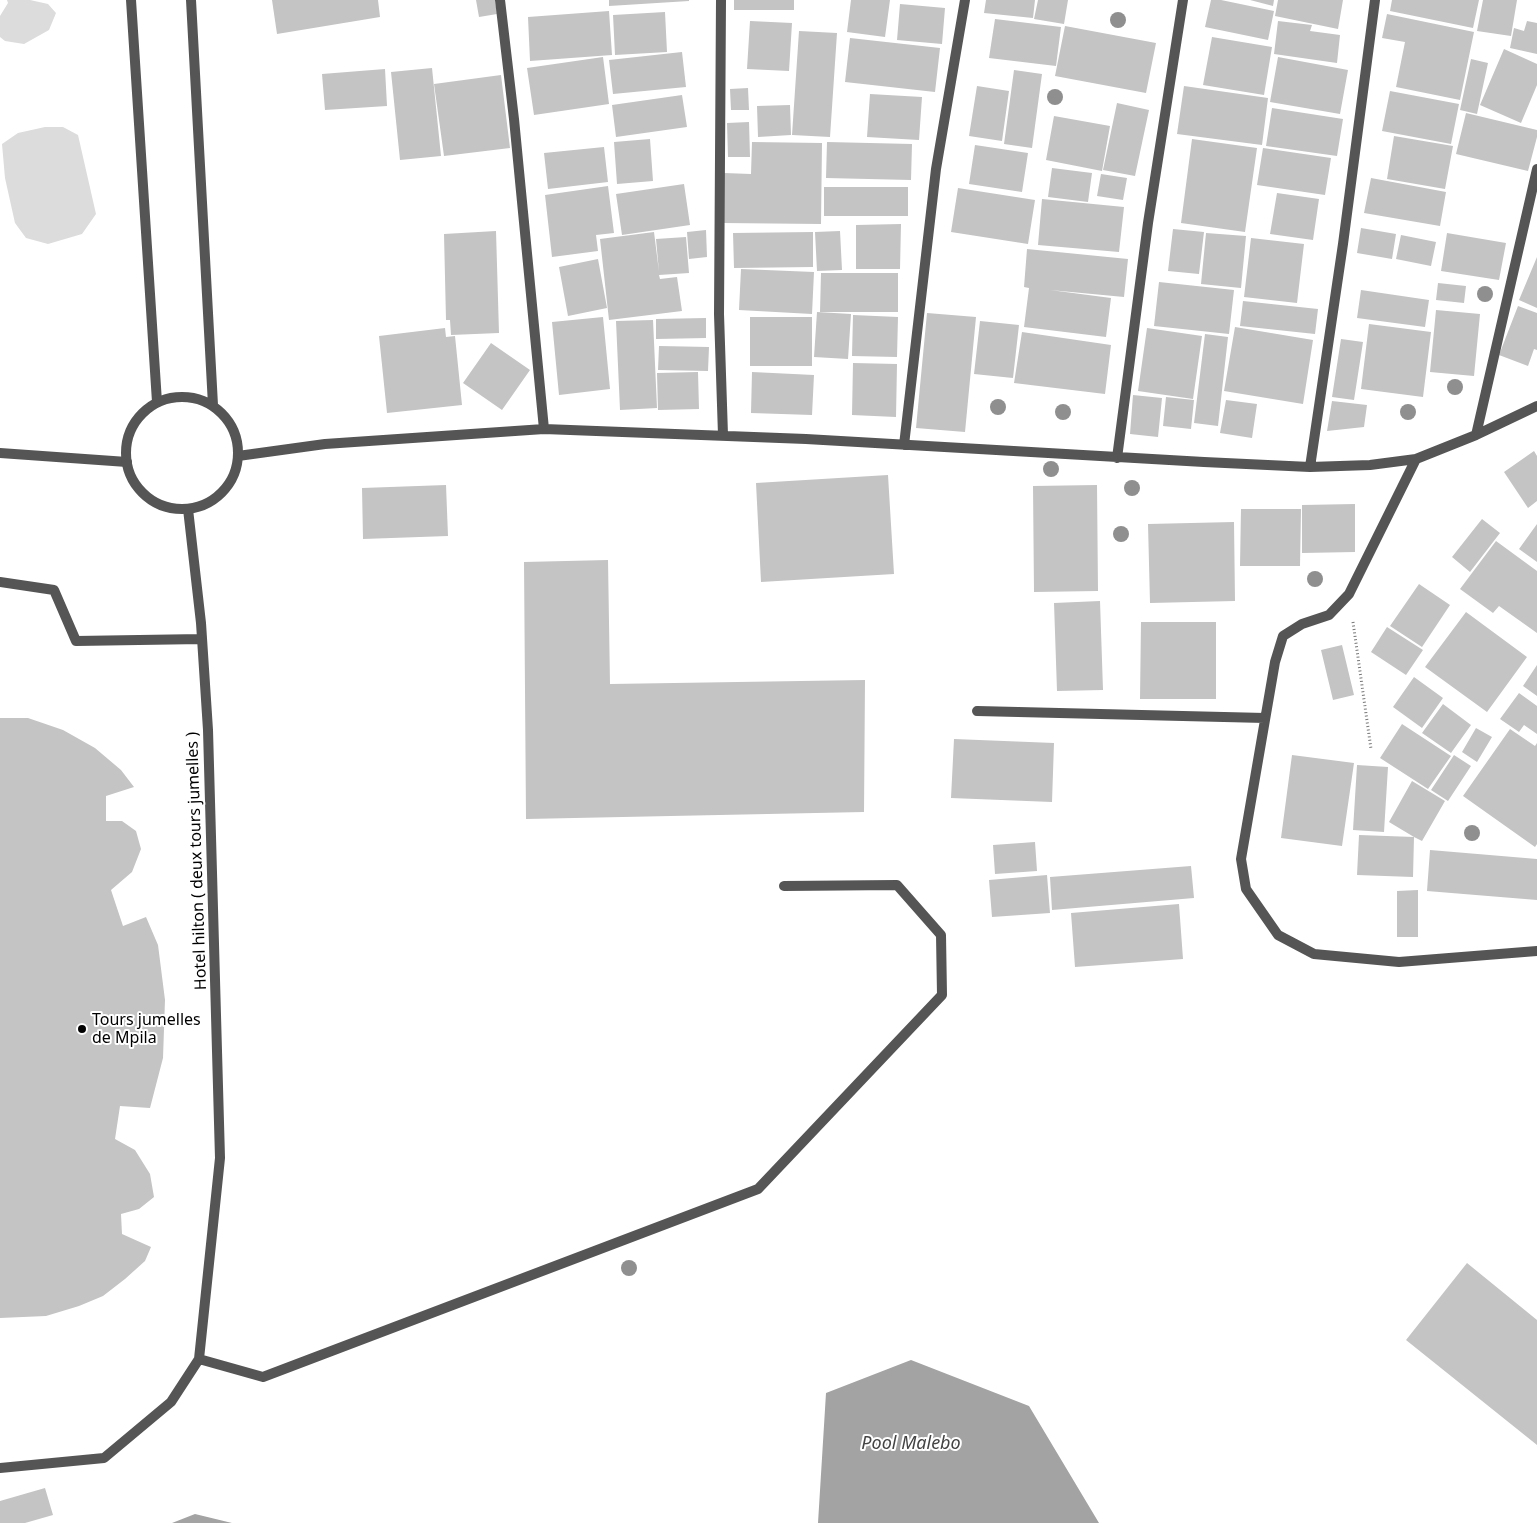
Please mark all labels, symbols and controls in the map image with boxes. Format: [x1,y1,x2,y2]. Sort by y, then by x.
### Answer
street label: Hotel hilton ( deux tours jumelles ) [183,732,211,990]
place label: Tours jumelles de Mpila [92,1010,201,1048]
marker: Tours jumelles de Mpila [76,1023,88,1035]
water label: Pool Malebo [861,1433,961,1455]

